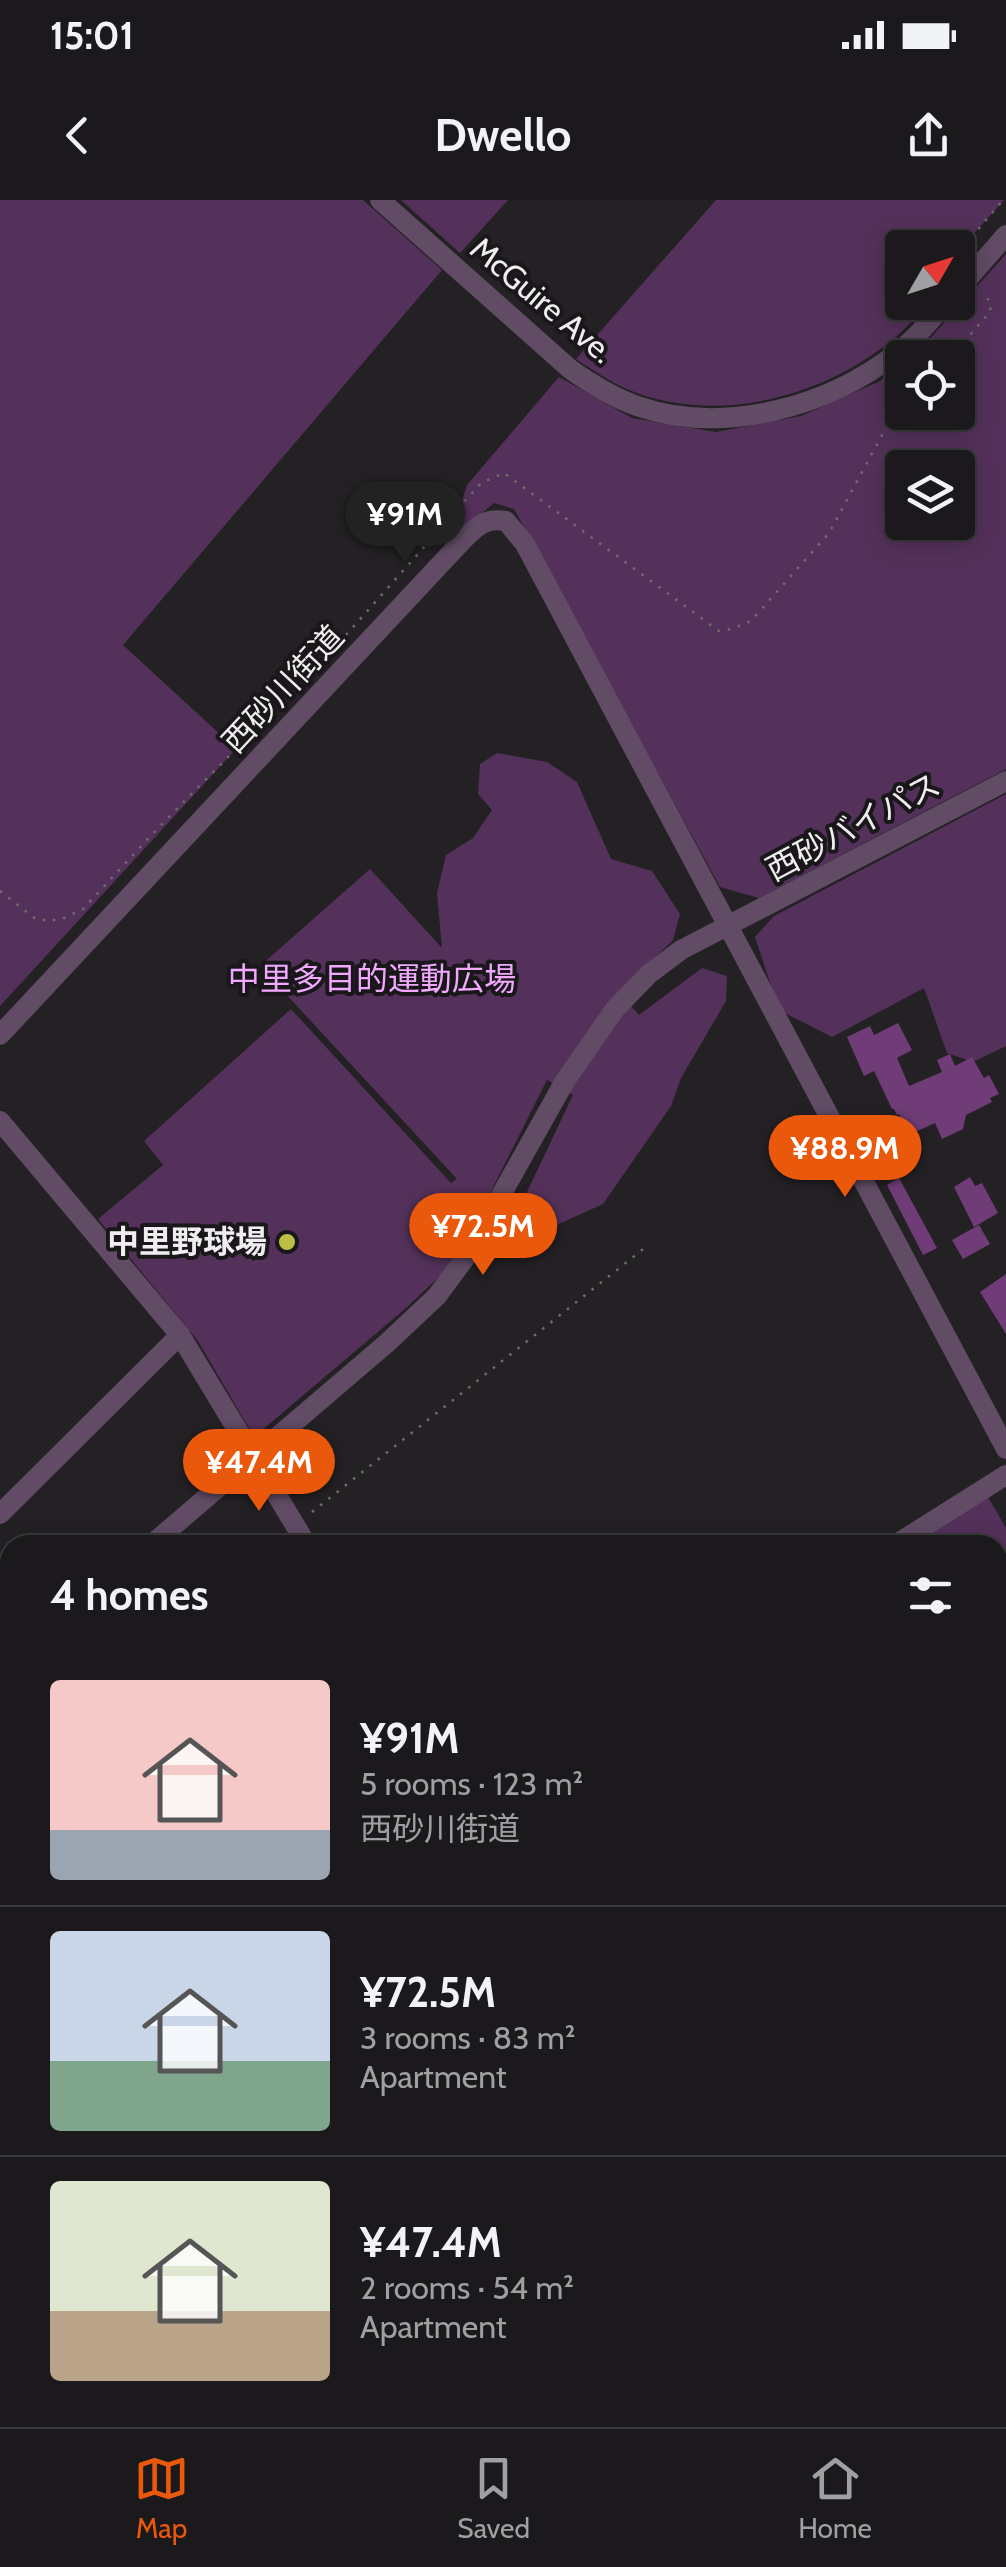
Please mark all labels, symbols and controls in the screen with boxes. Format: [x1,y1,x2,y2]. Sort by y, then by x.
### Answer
text: 15:01 [50,12,134,59]
icon: back [50,108,105,163]
text: Dwello [434,108,572,162]
icon: share [901,108,956,163]
street label: McGuire Ave. [463,228,622,371]
north arrow [885,230,975,320]
map controls [885,230,975,540]
button: locate [885,340,975,430]
button: layers [885,450,975,540]
pin: ¥91M [346,481,464,566]
text: ¥91M [367,494,443,533]
street label: 西砂川街道 [214,617,351,760]
street label: 西砂バイパス [759,764,946,889]
park label: 中里多目的運動広場 [228,959,516,998]
pin: ¥88.9M [764,1115,926,1200]
text: ¥88.9M [791,1128,899,1167]
pin: ¥72.5M [402,1193,564,1278]
text: ¥72.5M [431,1206,535,1245]
place label: 中里野球場 [107,1222,267,1261]
marker: 中里野球場 [276,1231,298,1253]
pin: ¥47.4M [178,1429,340,1514]
text: ¥47.4M [205,1442,313,1481]
icon: filters [903,1568,958,1623]
text: 4 homes [50,1569,209,1621]
text: ¥91M [360,1712,459,1764]
icon: home [130,1720,250,1840]
text: 5 rooms · 123 m² [360,1764,583,1803]
text: 西砂川街道 [360,1809,520,1848]
text: ¥72.5M [360,1966,496,2018]
icon: home [130,1971,250,2091]
text: 3 rooms · 83 m² [360,2018,575,2057]
text: Apartment [360,2057,507,2096]
text: ¥47.4M [360,2216,502,2268]
icon: home [130,2221,250,2341]
text: 2 rooms · 54 m² [360,2268,574,2307]
text: Apartment [360,2307,507,2346]
tab: Map [134,2451,189,2545]
tab: Saved [457,2451,530,2545]
tab: Home [798,2451,872,2545]

